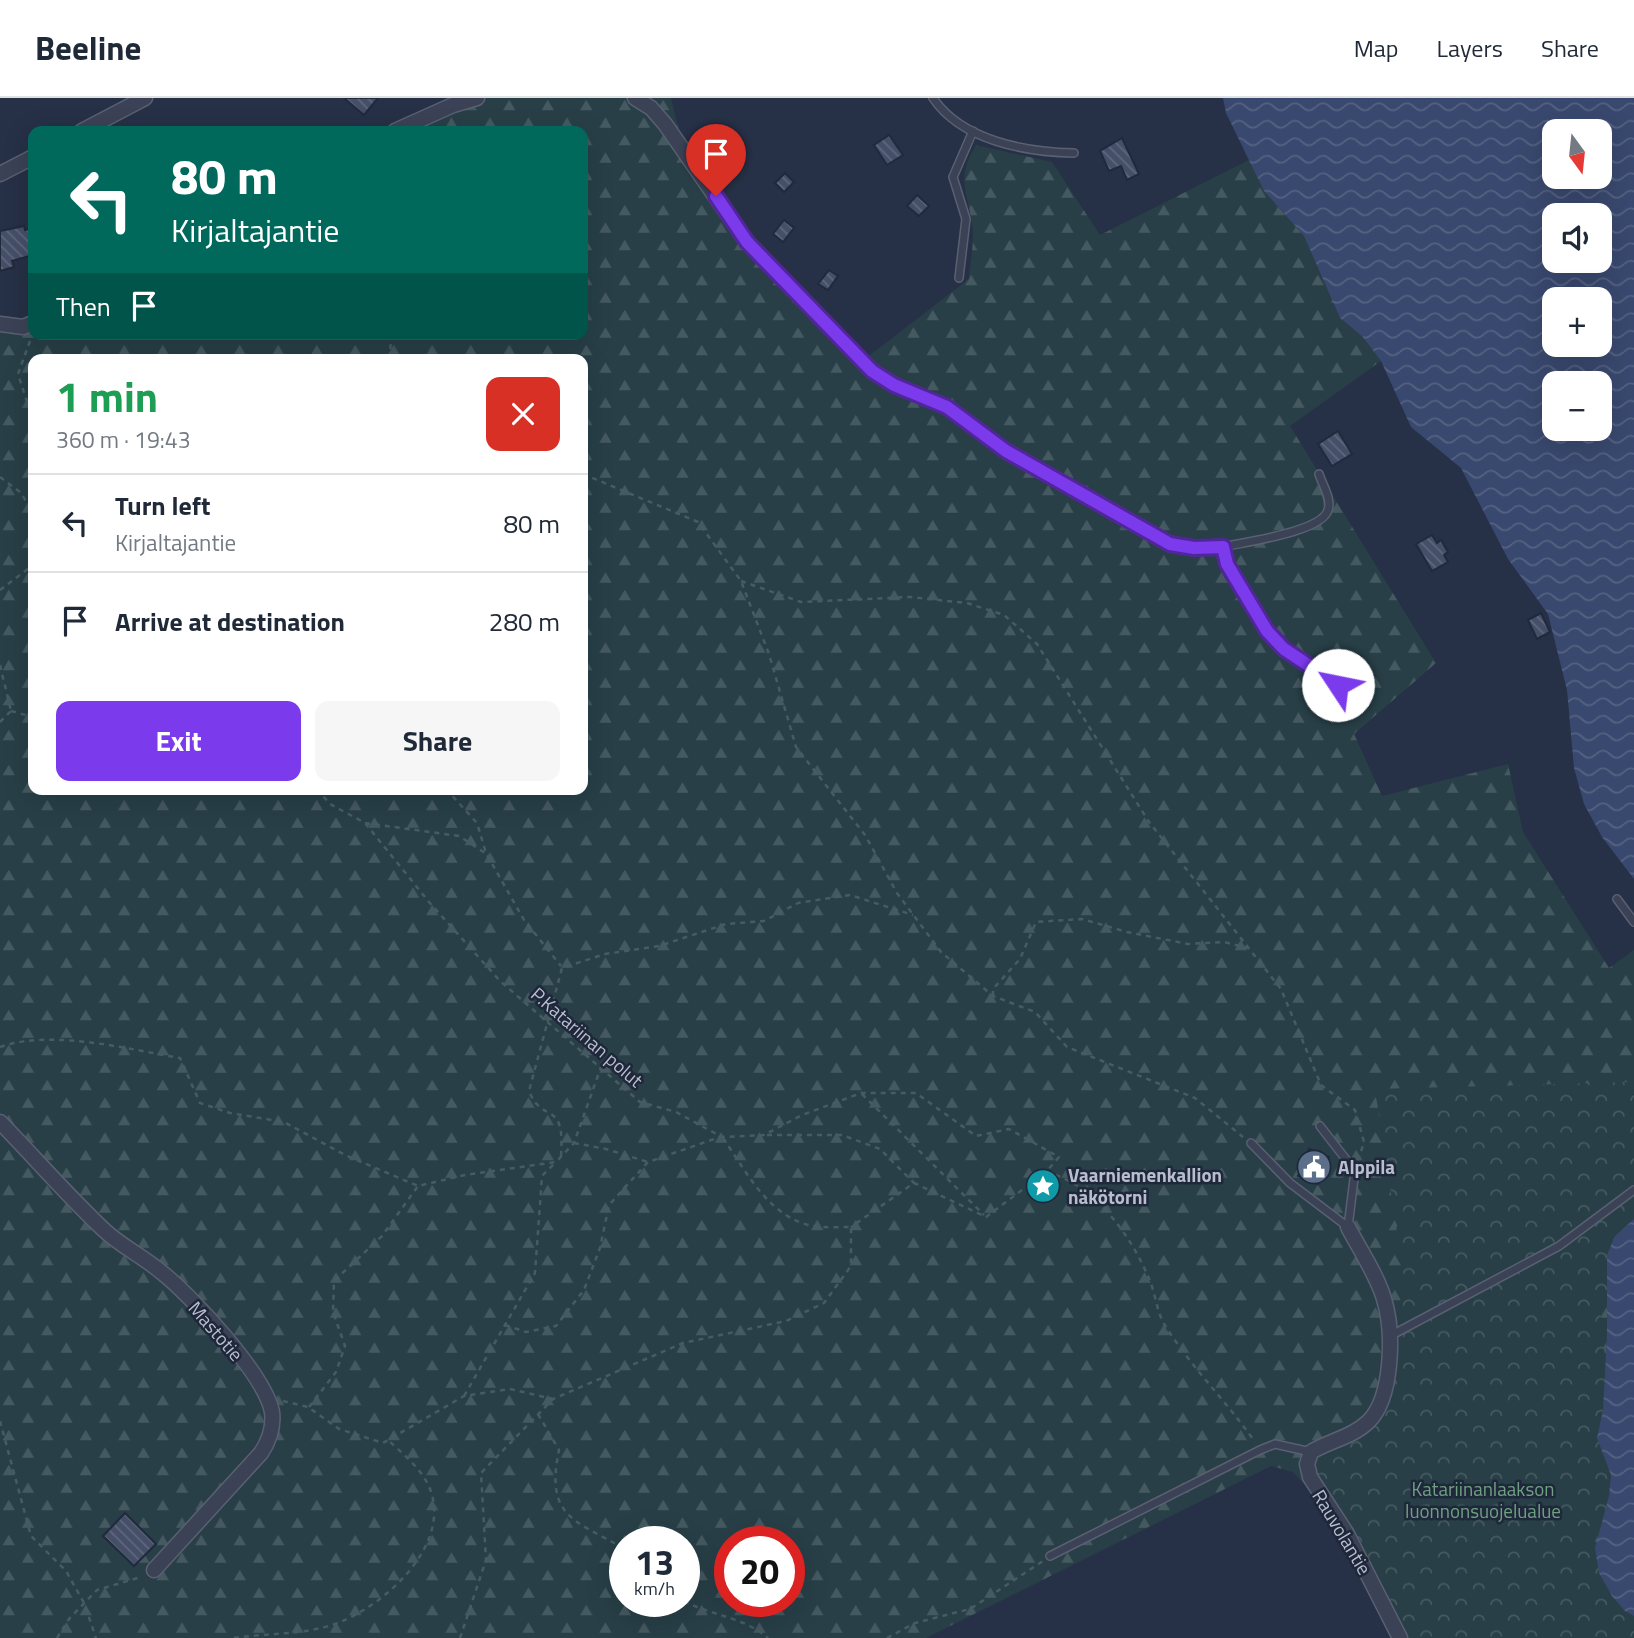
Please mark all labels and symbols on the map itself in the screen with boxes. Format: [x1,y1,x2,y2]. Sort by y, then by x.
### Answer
north arrow [1542,119,1612,189]
pin [686,124,746,196]
position arrow [1301,648,1375,722]
street label: P.Katariinan polut [525,980,650,1094]
public building icon: Alppila [1295,1148,1333,1186]
place label: Alppila [1338,1152,1395,1181]
place label: Vaarniemenkallion näkötorni [1068,1160,1222,1211]
place icon: Vaarniemenkallion näkötorni [1024,1167,1062,1205]
street label: Mastotie [182,1294,251,1367]
park label: Katariinanlaakson luonnonsuojelualue [1405,1474,1561,1525]
street label: Rauvolantie [1306,1484,1379,1580]
speed limit sign: 20 [714,1526,805,1617]

